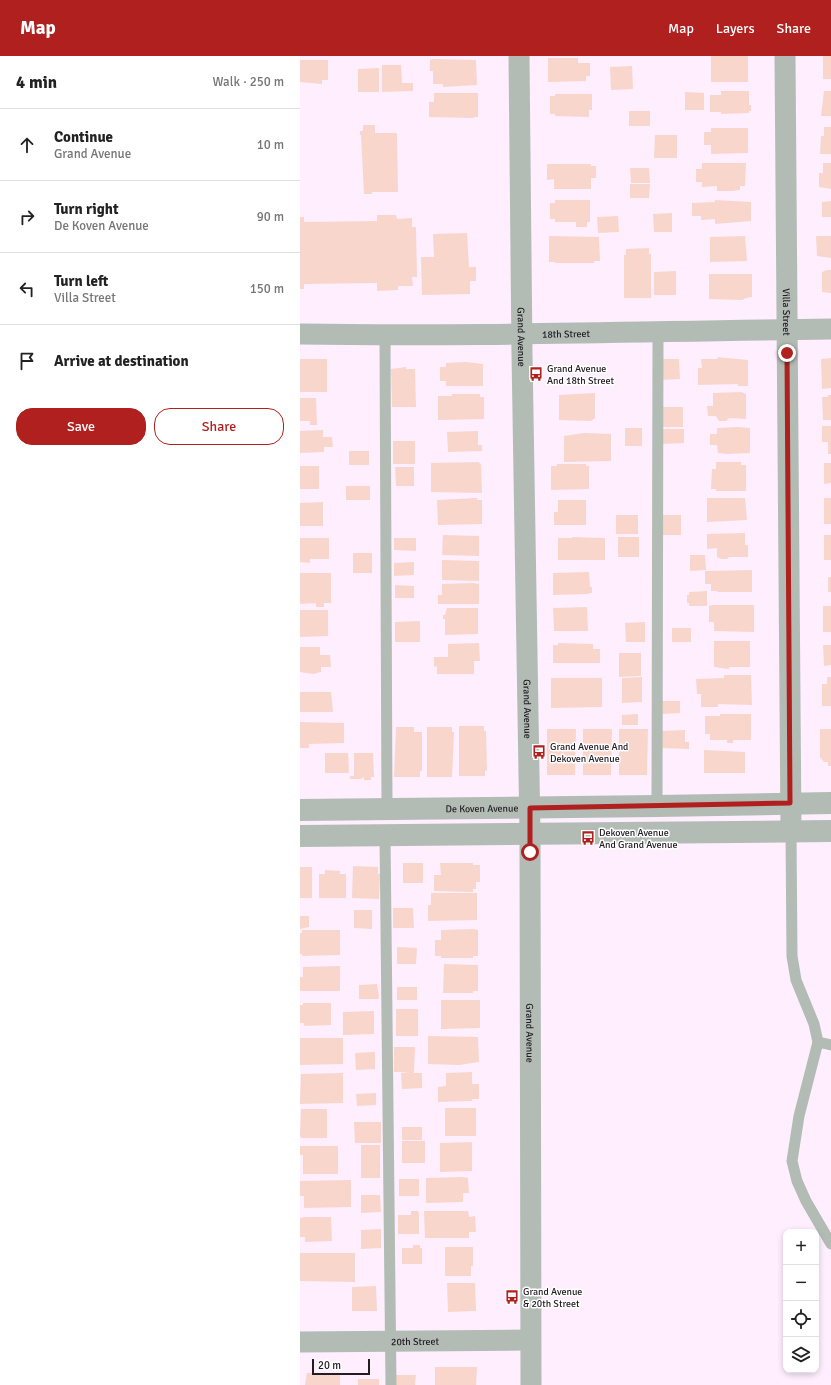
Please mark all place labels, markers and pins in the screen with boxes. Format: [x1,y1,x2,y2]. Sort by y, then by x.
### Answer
place label: Grand Avenue And 18th Street [547,363,615,387]
bus stop icon: Grand Avenue And 18th Street [528,366,544,382]
place label: Grand Avenue And Dekoven Avenue [550,741,628,765]
bus stop icon: Grand Avenue And Dekoven Avenue [531,744,547,760]
place label: Dekoven Avenue And Grand Avenue [599,827,677,851]
bus stop icon: Dekoven Avenue And Grand Avenue [580,830,596,846]
place label: Grand Avenue & 20th Street [523,1286,582,1310]
bus stop icon: Grand Avenue & 20th Street [504,1289,520,1305]

